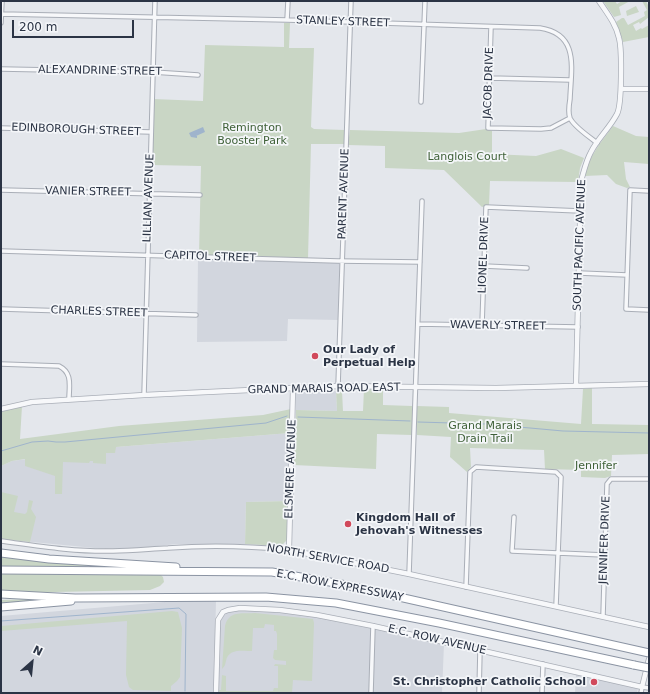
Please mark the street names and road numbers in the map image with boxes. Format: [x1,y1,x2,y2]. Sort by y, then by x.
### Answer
street label: STANLEY STREET [296,14,390,30]
street label: JACOB DRIVE [481,47,497,119]
street label: ALEXANDRINE STREET [38,63,162,79]
street label: EDINBOROUGH STREET [11,121,141,139]
street label: PARENT AVENUE [336,148,352,240]
street label: LILLIAN AVENUE [141,153,157,243]
street label: SOUTH PACIFIC AVENUE [571,179,589,311]
street label: VANIER STREET [45,185,131,199]
street label: LIONEL DRIVE [476,216,492,294]
street label: CAPITOL STREET [164,249,256,265]
street label: CHARLES STREET [50,304,148,320]
street label: WAVERLY STREET [450,319,546,333]
street label: GRAND MARAIS ROAD EAST [248,381,400,397]
street label: ELSMERE AVENUE [283,419,299,519]
street label: JENNIFER DRIVE [597,496,613,584]
street label: NORTH SERVICE ROAD [266,542,390,576]
street label: E.C. ROW EXPRESSWAY [275,567,405,605]
street label: E.C. ROW AVENUE [387,622,487,658]

